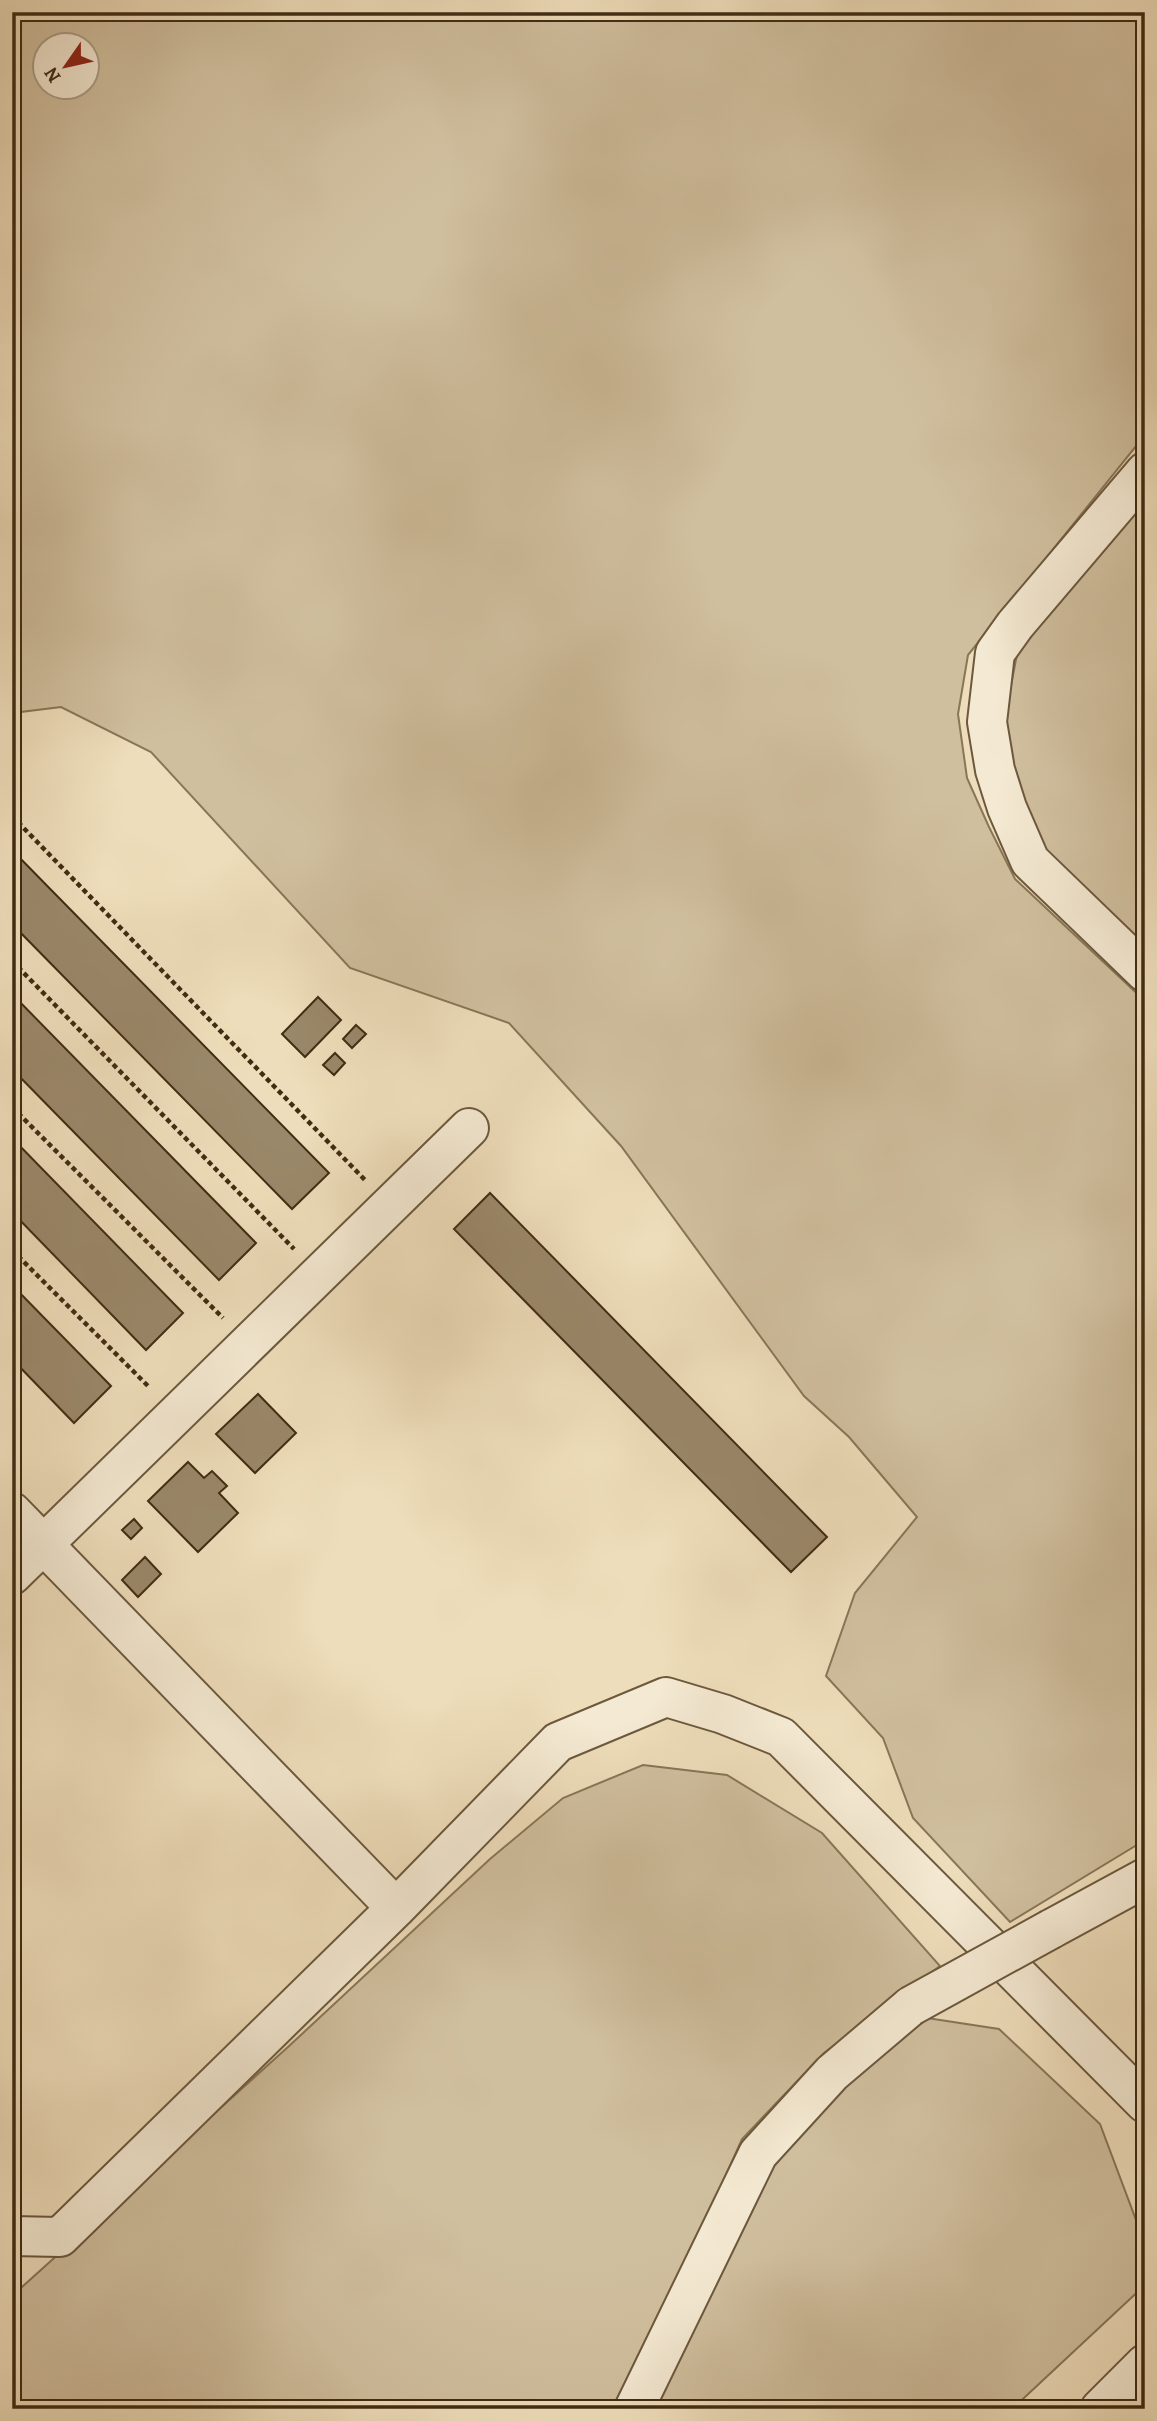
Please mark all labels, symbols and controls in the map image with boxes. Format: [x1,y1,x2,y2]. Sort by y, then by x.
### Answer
north arrow [32,32,102,102]
text: N [38,62,67,88]

